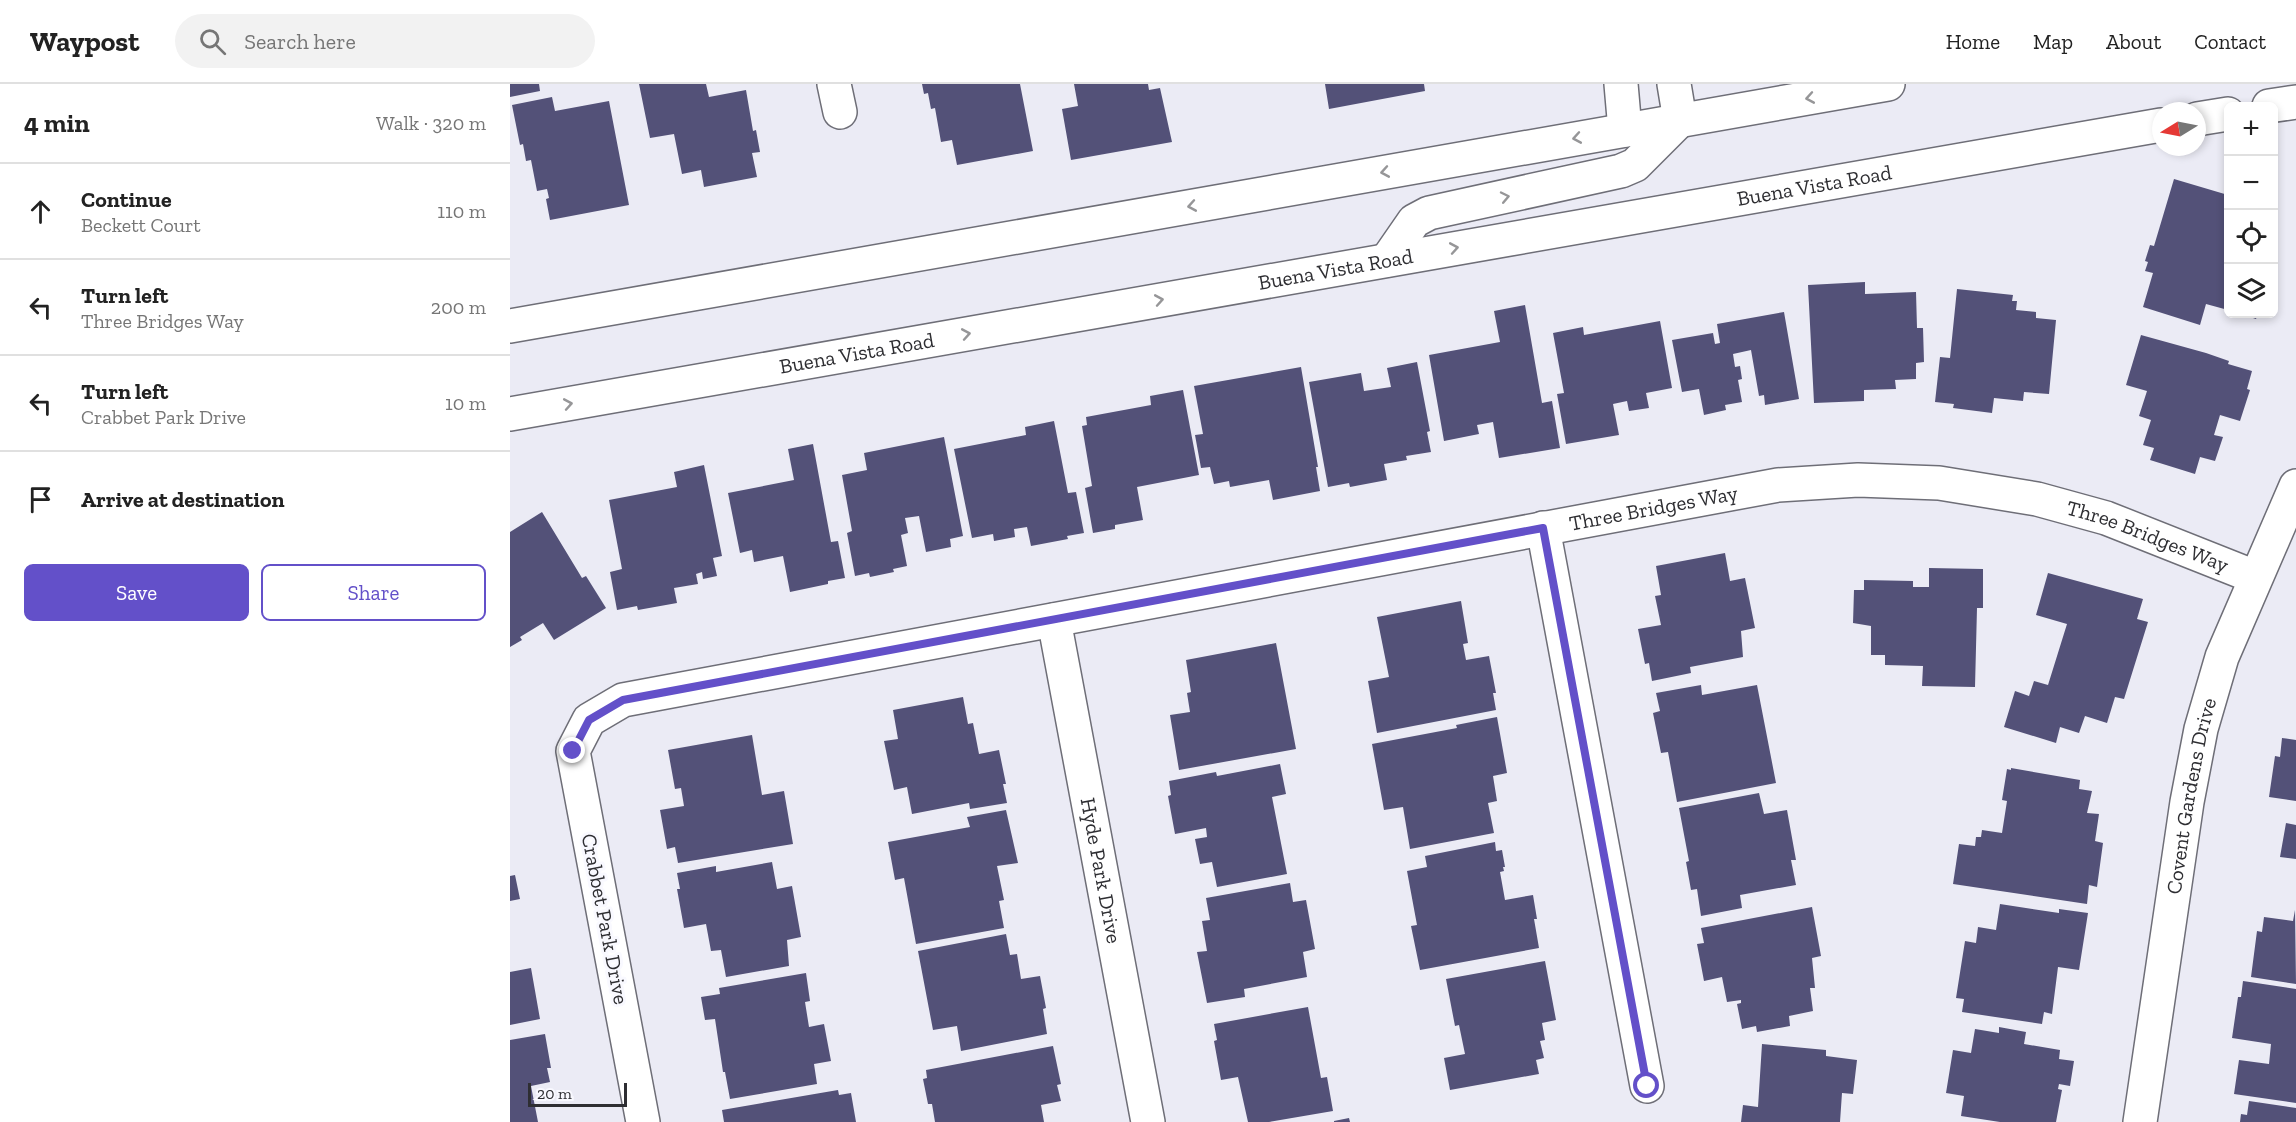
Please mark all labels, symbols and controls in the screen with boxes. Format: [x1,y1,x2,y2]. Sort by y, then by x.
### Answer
search box [175,14,595,68]
text: Waypost [30,25,139,58]
icon: search [196,25,229,58]
text: Search here [244,28,356,55]
text: Home [1946,29,2000,54]
text: Map [2033,29,2073,54]
text: About [2106,29,2161,54]
text: Contact [2194,29,2266,54]
one-way arrow [1805,91,1815,103]
north arrow [2152,102,2206,156]
map controls [2224,102,2278,318]
button: + [2224,102,2278,156]
text: 4 min [24,107,90,139]
text: Walk · 320 m [376,111,486,135]
one-way arrow [1572,131,1582,144]
button: − [2224,156,2278,210]
street label: Buena Vista Road [1735,159,1894,211]
one-way arrow [1380,165,1390,178]
text: Continue [81,186,172,213]
one-way arrow [1500,191,1510,204]
icon: ahead [24,195,57,228]
text: 110 m [437,199,486,223]
one-way arrow [1188,199,1197,211]
button: locate [2224,210,2278,264]
text: Beckett Court [81,213,201,237]
one-way arrow [1449,242,1459,255]
street label: Buena Vista Road [1256,243,1415,295]
button: layers [2224,264,2278,318]
text: Turn left [81,282,168,309]
icon: left [24,291,57,324]
one-way arrow [1153,294,1163,307]
text: 200 m [431,295,486,319]
text: Three Bridges Way [81,309,244,333]
street label: Buena Vista Road [777,327,936,379]
one-way arrow [962,328,971,340]
text: Turn left [81,378,168,405]
icon: left [24,387,57,420]
text: 10 m [445,391,486,415]
one-way arrow [562,398,572,411]
text: Crabbet Park Drive [81,405,246,429]
street label: Three Bridges Way [1567,480,1740,536]
icon: arrive [24,483,57,516]
text: Arrive at destination [81,486,284,513]
street label: Three Bridges Way [2064,495,2233,577]
button: Save [24,564,249,621]
button: Share [261,564,486,621]
street label: Covent Gardens Drive [2161,695,2221,896]
route end [559,737,585,763]
street label: Hyde Park Drive [1076,796,1127,946]
street label: Crabbet Park Drive [577,831,634,1006]
route start [1633,1072,1659,1098]
scale bar [528,1080,627,1108]
text: 20 m [537,1084,572,1103]

